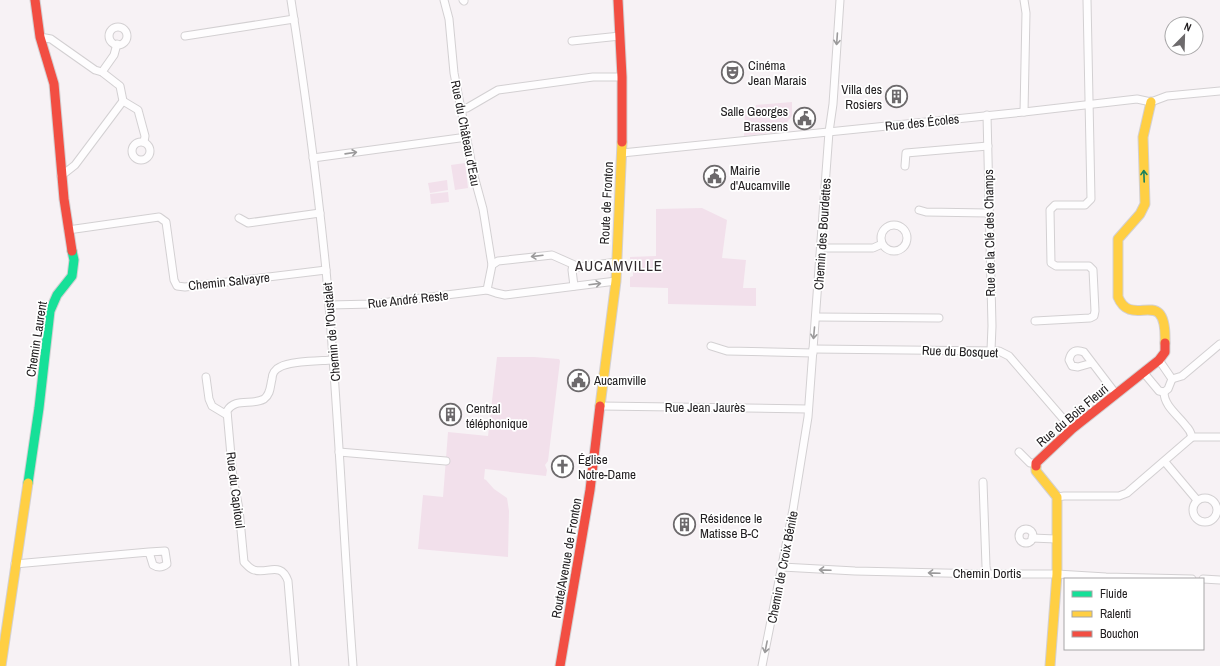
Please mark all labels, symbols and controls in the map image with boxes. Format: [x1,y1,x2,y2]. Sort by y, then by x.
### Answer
north arrow [1164,16,1204,56]
text: N [1182,19,1194,35]
one-way arrow [834,32,841,45]
place label: Cinéma Jean Marais [748,57,807,89]
theatre icon: Cinéma Jean Marais [719,59,745,85]
street label: Rue du Château d'Eau [447,79,484,188]
place label: Villa des Rosiers [841,81,882,113]
building icon: Villa des Rosiers [884,83,910,109]
place label: Salle Georges Brassens [720,103,788,135]
public building icon: Salle Georges Brassens [791,105,817,131]
street label: Rue des Écoles [884,110,960,135]
one-way arrow [344,149,357,157]
street label: Route de Fronton [596,161,617,245]
place label: Mairie d'Aucamville [730,162,790,194]
public building icon: Mairie d'Aucamville [702,164,728,190]
street label: Rue de la Clé des Champs [980,169,999,297]
one-way arrow [1140,170,1148,183]
street label: Chemin des Bourdettes [810,178,835,290]
one-way arrow [531,252,544,260]
district label: AUCAMVILLE [574,255,663,276]
street label: Chemin Salvayre [188,269,271,294]
one-way arrow [588,280,601,287]
street label: Chemin de l'Oustalet [319,282,344,382]
street label: Rue André Reste [367,287,449,312]
street label: Chemin Laurent [22,300,51,378]
one-way arrow [811,326,818,339]
street label: Rue du Bosquet [921,342,999,361]
public building icon: Aucamville [565,367,591,393]
place label: Aucamville [593,372,646,389]
street label: Rue du Bois Fleuri [1033,380,1112,450]
street label: Rue Jean Jaurès [665,399,745,416]
place label: Central téléphonique [466,400,528,432]
building icon: Central téléphonique [438,402,464,428]
street label: Rue du Capitoul [222,451,249,529]
place label: Église Notre-Dame [578,451,636,483]
church icon: Église Notre-Dame [549,453,575,479]
street label: Route/Avenue de Fronton [548,497,585,620]
street label: Chemin de Croix Bénite [763,509,802,625]
place label: Résidence le Matisse B-C [700,510,762,542]
building icon: Résidence le Matisse B-C [672,512,698,538]
street label: Chemin Dortis [953,565,1021,582]
one-way arrow [819,566,832,573]
one-way arrow [928,569,941,577]
legend [1064,578,1204,650]
text: Fluide [1100,586,1127,602]
text: Ralenti [1100,606,1131,622]
text: Bouchon [1100,626,1139,642]
one-way arrow [762,640,770,653]

